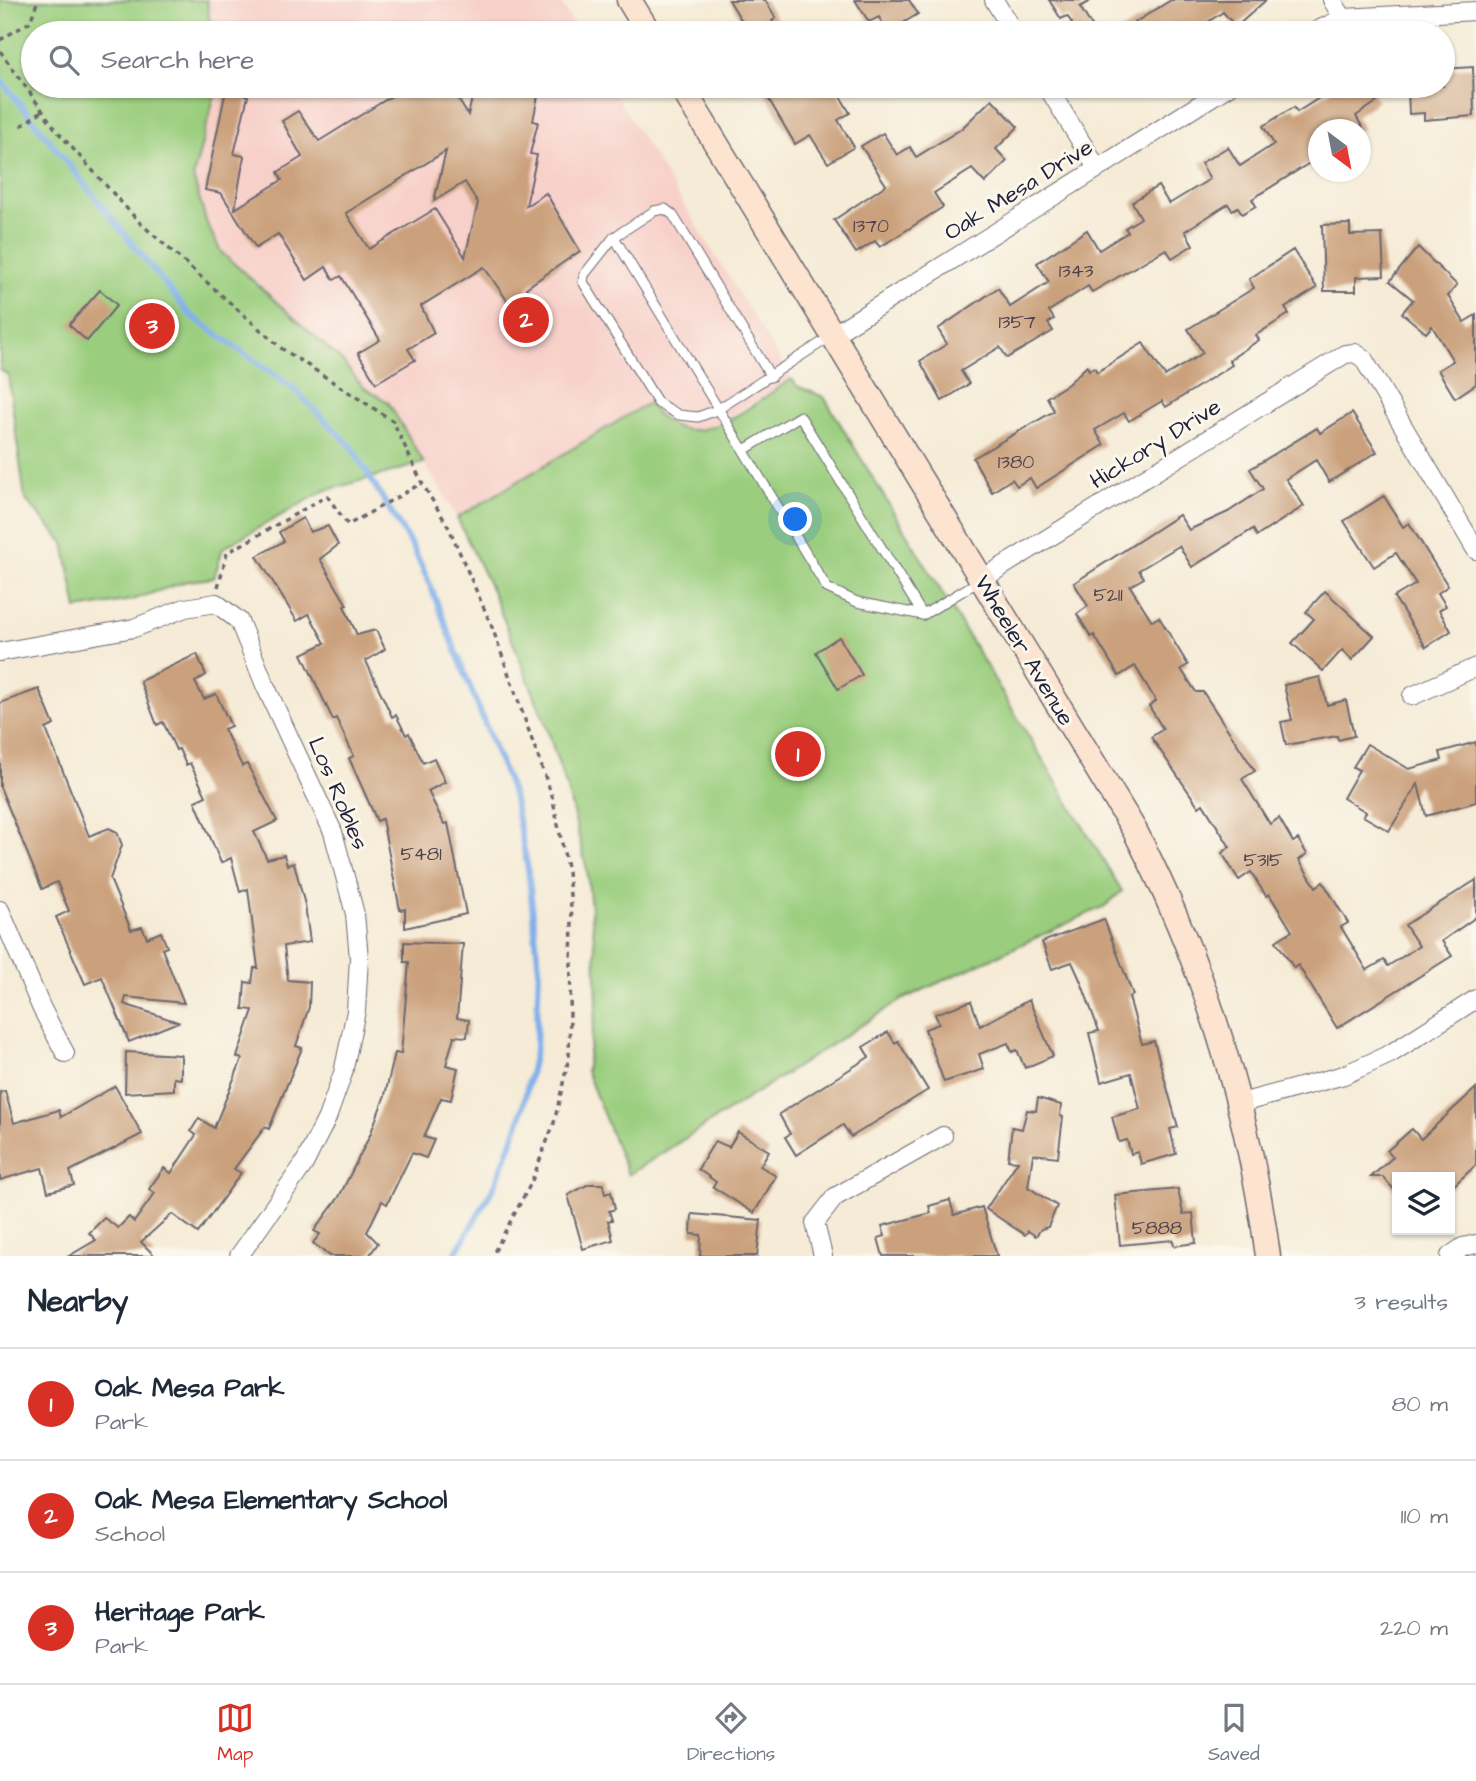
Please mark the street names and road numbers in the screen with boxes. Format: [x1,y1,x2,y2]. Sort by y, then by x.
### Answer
street label: Oak Mesa Drive [938,131,1099,248]
street label: Hickory Drive [1084,391,1228,498]
street label: Wheeler Avenue [966,569,1082,732]
street label: Los Robles [300,732,376,855]

